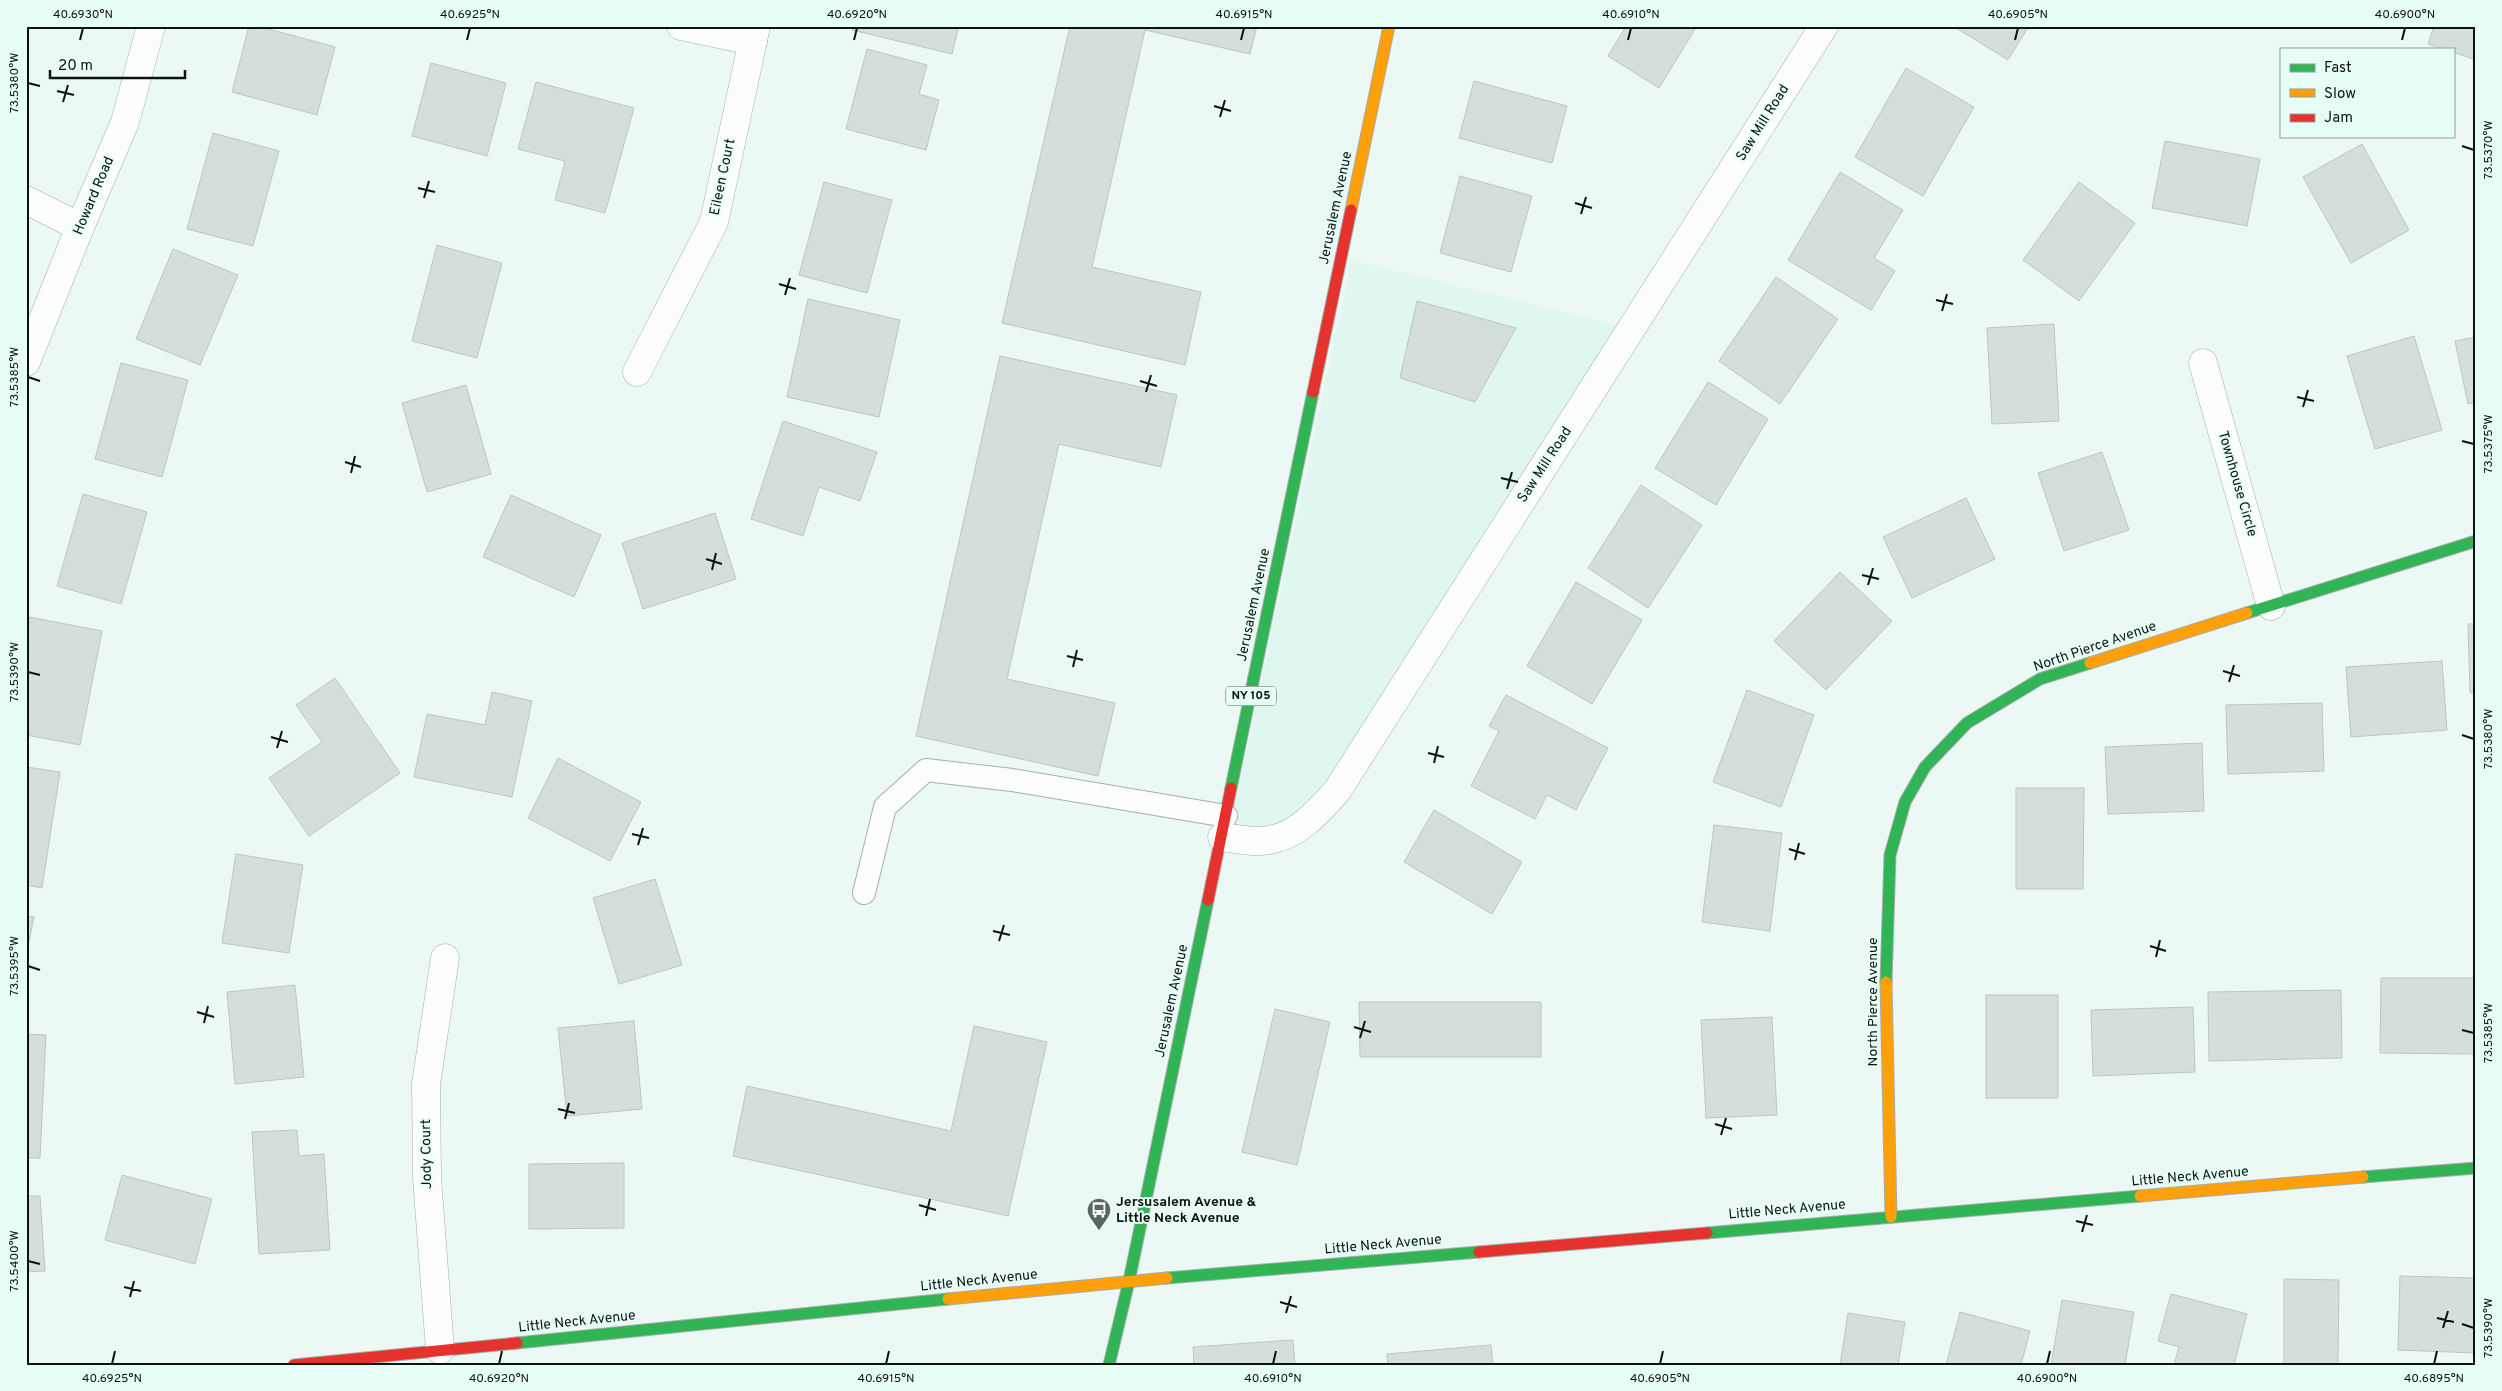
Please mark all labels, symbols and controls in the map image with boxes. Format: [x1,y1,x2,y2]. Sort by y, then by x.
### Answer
text: 40.6930°N [53,7,113,23]
text: 40.6925°N [440,7,500,23]
text: 40.6920°N [827,7,887,23]
text: 40.6915°N [1215,7,1273,23]
text: 40.6910°N [1602,7,1660,23]
text: 40.6905°N [1988,7,2048,23]
text: 40.6900°N [2375,7,2435,23]
scale bar [50,48,185,80]
legend [2280,48,2454,138]
text: 73.5380°W [7,53,23,113]
text: 20 m [58,57,93,76]
text: Fast [2324,59,2352,78]
street label: Saw Mill Road [1733,82,1793,164]
text: Slow [2324,85,2356,104]
text: Jam [2324,109,2353,128]
text: 73.5370°W [2481,120,2497,180]
street label: Eileen Court [707,137,739,217]
street label: Jerusalem Avenue [1316,150,1356,266]
street label: Howard Road [70,154,118,238]
text: 73.5385°W [7,347,23,407]
text: 73.5375°W [2481,414,2497,474]
street label: Saw Mill Road [1514,424,1576,506]
street label: Townhouse Circle [2214,429,2260,539]
street label: Jerusalem Avenue [1234,547,1274,663]
street label: North Pierce Avenue [2031,618,2159,676]
text: 73.5390°W [7,642,23,702]
road number: NY 105 [1226,686,1276,706]
text: 73.5380°W [2481,709,2497,769]
text: 73.5395°W [7,936,23,996]
street label: North Pierce Avenue [1865,938,1882,1066]
street label: Jerusalem Avenue [1152,943,1192,1059]
text: 73.5385°W [2481,1003,2497,1063]
street label: Jody Court [418,1119,436,1189]
street label: Little Neck Avenue [2131,1163,2249,1191]
place label: Jersusalem Avenue & Little Neck Avenue [1116,1194,1257,1227]
street label: Little Neck Avenue [1728,1196,1846,1224]
bus stop icon: Jersusalem Avenue & Little Neck Avenue [1086,1197,1112,1231]
text: 73.5400°W [7,1230,23,1292]
street label: Little Neck Avenue [1324,1231,1442,1259]
street label: Little Neck Avenue [920,1266,1038,1296]
text: 73.5390°W [2481,1298,2497,1358]
street label: Little Neck Avenue [518,1307,636,1337]
text: 40.6925°N [82,1371,142,1387]
text: 40.6920°N [469,1371,529,1387]
text: 40.6915°N [857,1371,915,1387]
text: 40.6910°N [1244,1371,1302,1387]
text: 40.6905°N [1630,1371,1690,1387]
text: 40.6900°N [2017,1371,2077,1387]
text: 40.6895°N [2404,1371,2464,1387]

